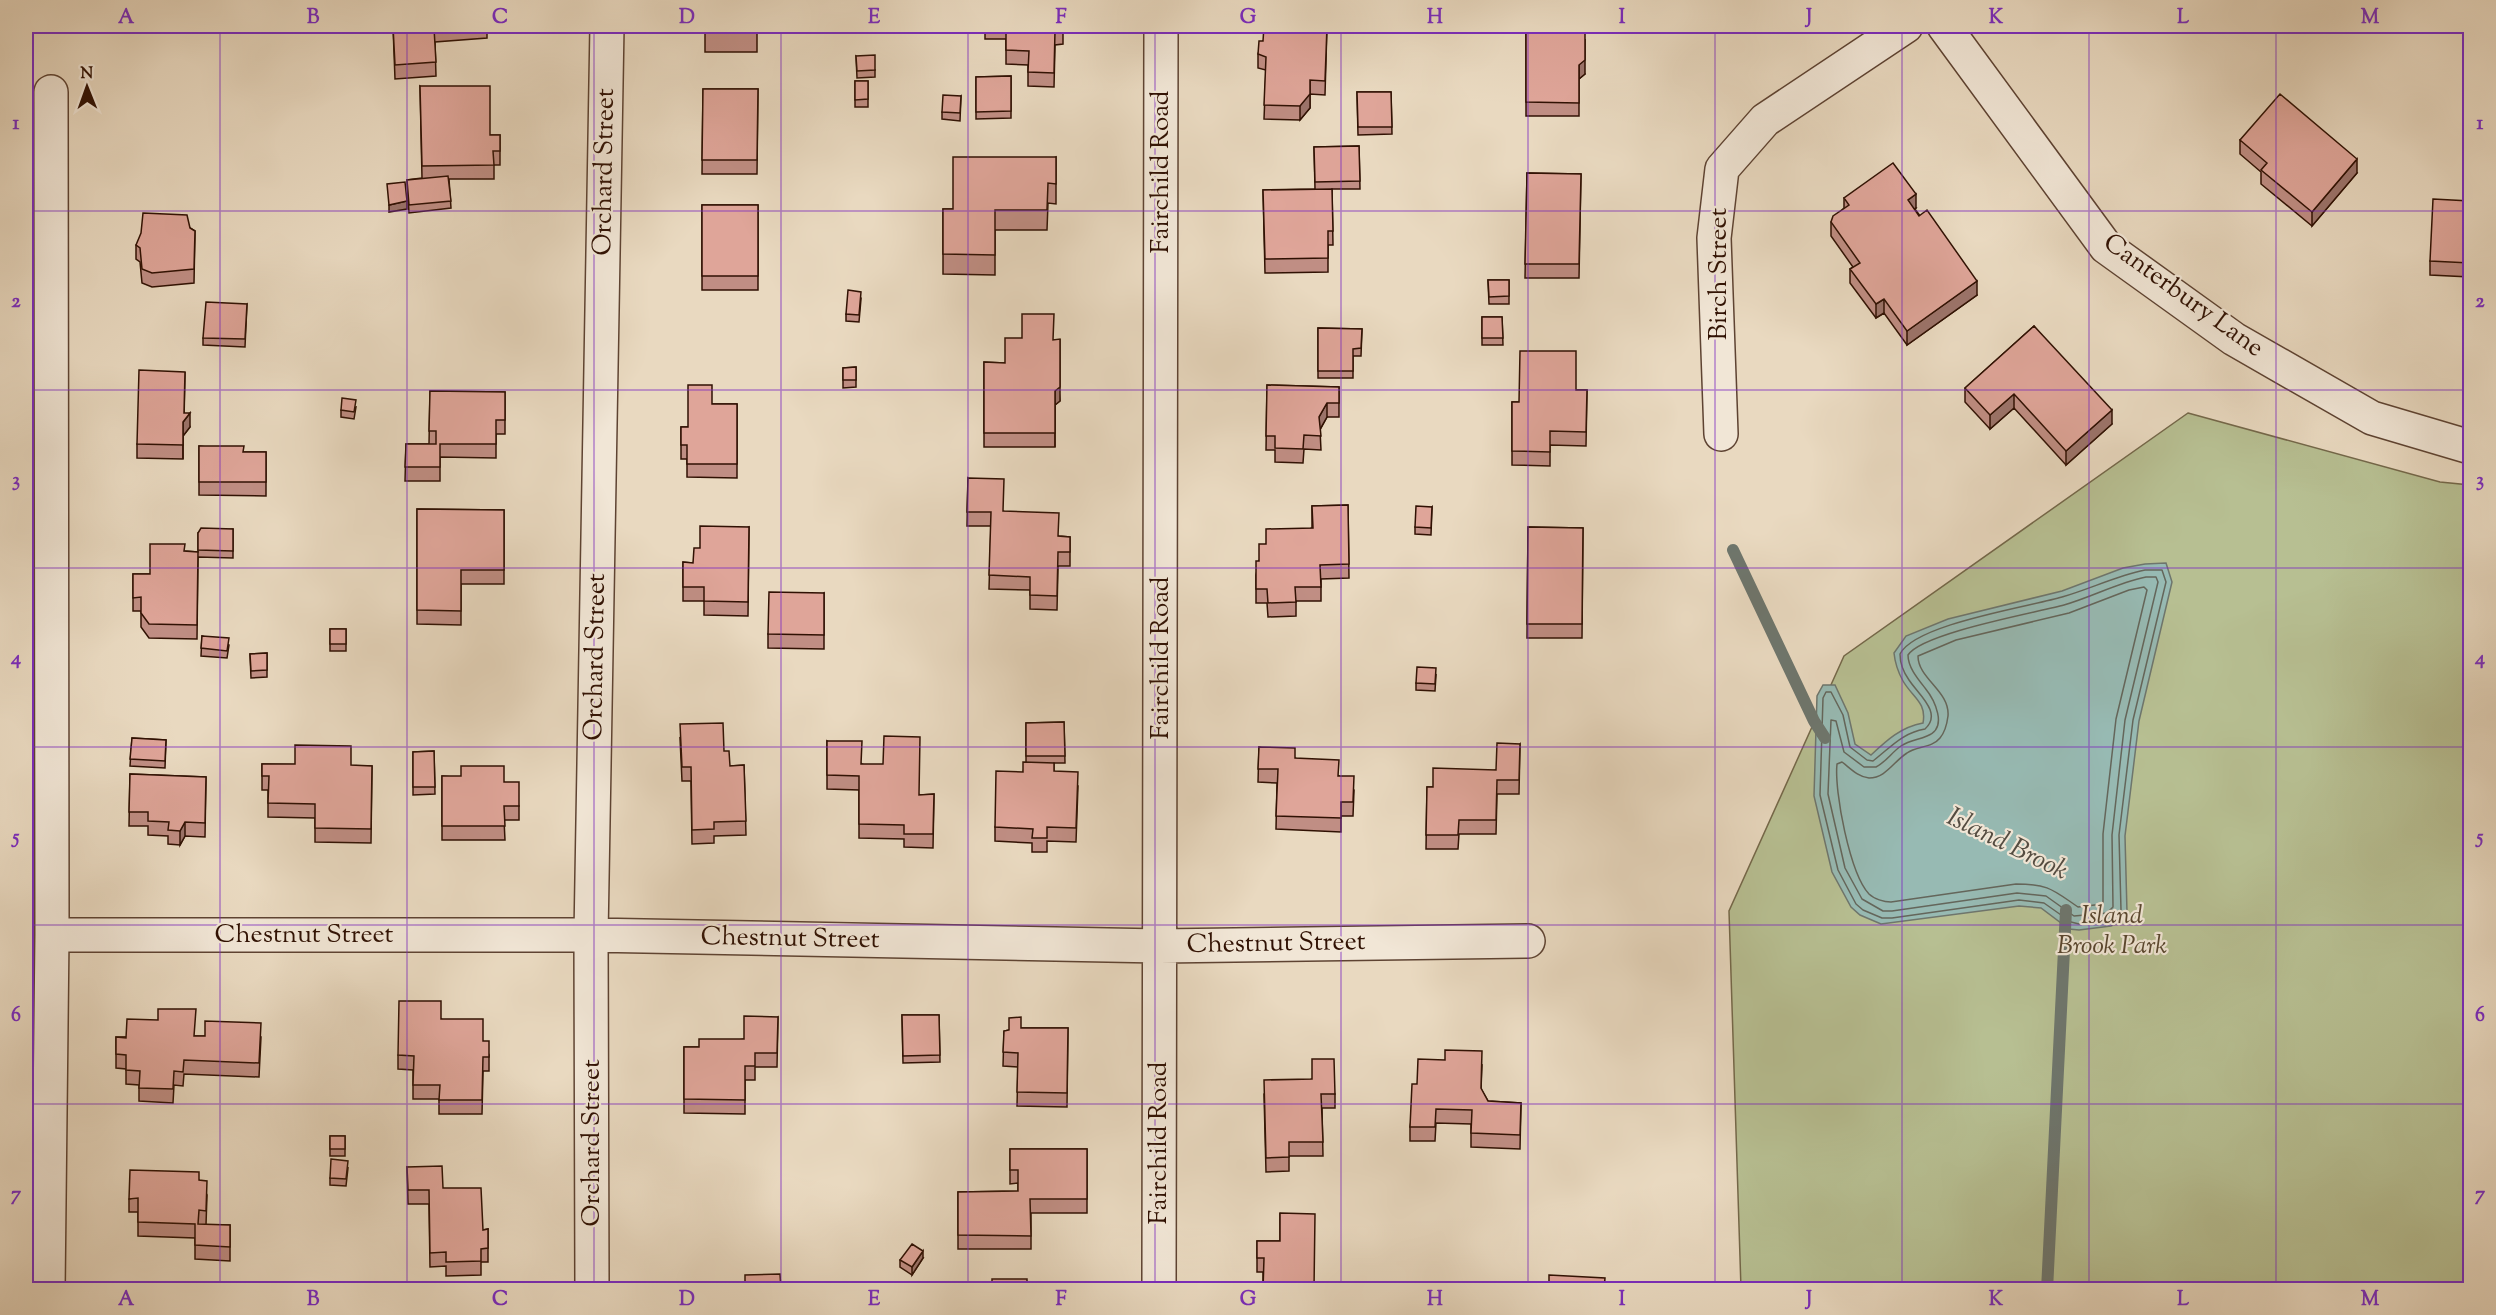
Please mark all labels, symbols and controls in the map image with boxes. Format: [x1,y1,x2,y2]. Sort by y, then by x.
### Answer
text: A [118,4,135,33]
text: B [307,4,320,33]
text: C [492,4,508,33]
text: D [679,4,695,33]
text: E [868,4,881,33]
text: F [1055,4,1067,33]
text: G [1240,4,1257,33]
text: H [1427,4,1443,33]
text: I [1619,4,1626,33]
text: J [1804,4,1812,33]
text: K [1989,4,2004,33]
text: L [2177,4,2190,33]
text: M [2361,4,2380,33]
north arrow [57,57,117,117]
text: N [80,63,94,86]
street label: Orchard Street [585,88,625,256]
street label: Fairchild Road [1143,90,1180,253]
text: 1 [13,110,20,139]
text: 1 [2477,110,2484,139]
street label: Birch Street [1701,207,1738,340]
street label: Canterbury Lane [2095,225,2271,367]
text: 2 [11,288,21,317]
text: 2 [2475,288,2485,317]
text: 3 [12,467,20,496]
text: 3 [2476,467,2484,496]
street label: Orchard Street [576,573,616,741]
street label: Fairchild Road [1143,576,1180,739]
text: 4 [10,645,21,674]
text: 4 [2474,645,2485,674]
water label: Island Brook [1940,799,2074,891]
text: 5 [11,824,20,853]
text: 5 [2475,824,2484,853]
park label: Island Brook Park [2057,898,2167,965]
street label: Chestnut Street [215,917,394,954]
street label: Chestnut Street [700,919,880,959]
street label: Chestnut Street [1186,924,1366,964]
text: 6 [11,1002,21,1031]
text: 6 [2475,1002,2485,1031]
street label: Orchard Street [574,1059,611,1227]
street label: Fairchild Road [1141,1061,1178,1224]
text: 7 [11,1181,22,1210]
text: 7 [2475,1181,2486,1210]
text: A [118,1286,135,1315]
text: B [307,1286,320,1315]
text: C [492,1286,508,1315]
text: D [679,1286,695,1315]
text: E [868,1286,881,1315]
text: F [1055,1286,1067,1315]
text: G [1240,1286,1257,1315]
text: H [1427,1286,1443,1315]
text: I [1619,1286,1626,1315]
text: J [1804,1286,1812,1315]
text: K [1989,1286,2004,1315]
text: L [2177,1286,2190,1315]
text: M [2361,1286,2380,1315]

